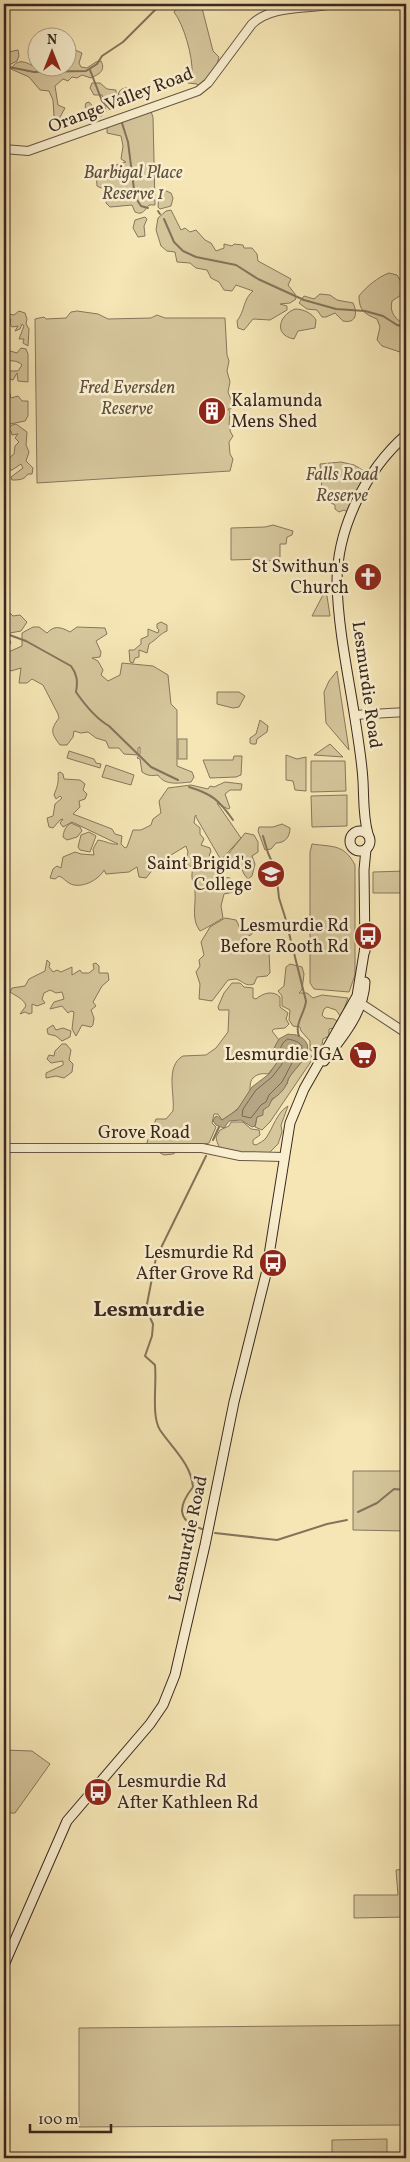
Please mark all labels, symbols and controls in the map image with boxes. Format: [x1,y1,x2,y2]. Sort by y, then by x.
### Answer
north arrow [28,28,78,78]
text: N [47,31,57,50]
street label: Orange Valley Road [45,62,197,140]
park label: Barbigal Place Reserve 1 [83,161,183,207]
park label: Fred Eversden Reserve [79,376,175,422]
place label: Kalamunda Mens Shed [231,389,322,435]
building icon: Kalamunda Mens Shed [197,396,227,426]
park label: Falls Road Reserve [305,463,379,509]
place label: St Swithun's Church [252,555,349,601]
church icon: St Swithun's Church [353,562,383,592]
street label: Lesmurdie Road [345,620,387,750]
place label: Saint Brigid's College [147,852,252,898]
school or university icon: Saint Brigid's College [256,859,286,889]
place label: Lesmurdie Rd Before Rooth Rd [220,914,349,960]
bus stop icon: Lesmurdie Rd Before Rooth Rd [353,921,383,951]
supermarket icon: Lesmurdie IGA [348,1040,378,1070]
place label: Lesmurdie IGA [225,1043,344,1068]
street label: Grove Road [98,1121,190,1146]
place label: Lesmurdie Rd After Grove Rd [136,1241,254,1287]
bus stop icon: Lesmurdie Rd After Grove Rd [258,1248,288,1278]
district label: Lesmurdie [93,1295,205,1326]
street label: Lesmurdie Road [163,1474,215,1604]
place label: Lesmurdie Rd After Kathleen Rd [117,1770,258,1816]
bus stop icon: Lesmurdie Rd After Kathleen Rd [83,1777,113,1807]
scale bar [30,2102,111,2134]
text: 100 m [38,2110,78,2131]

